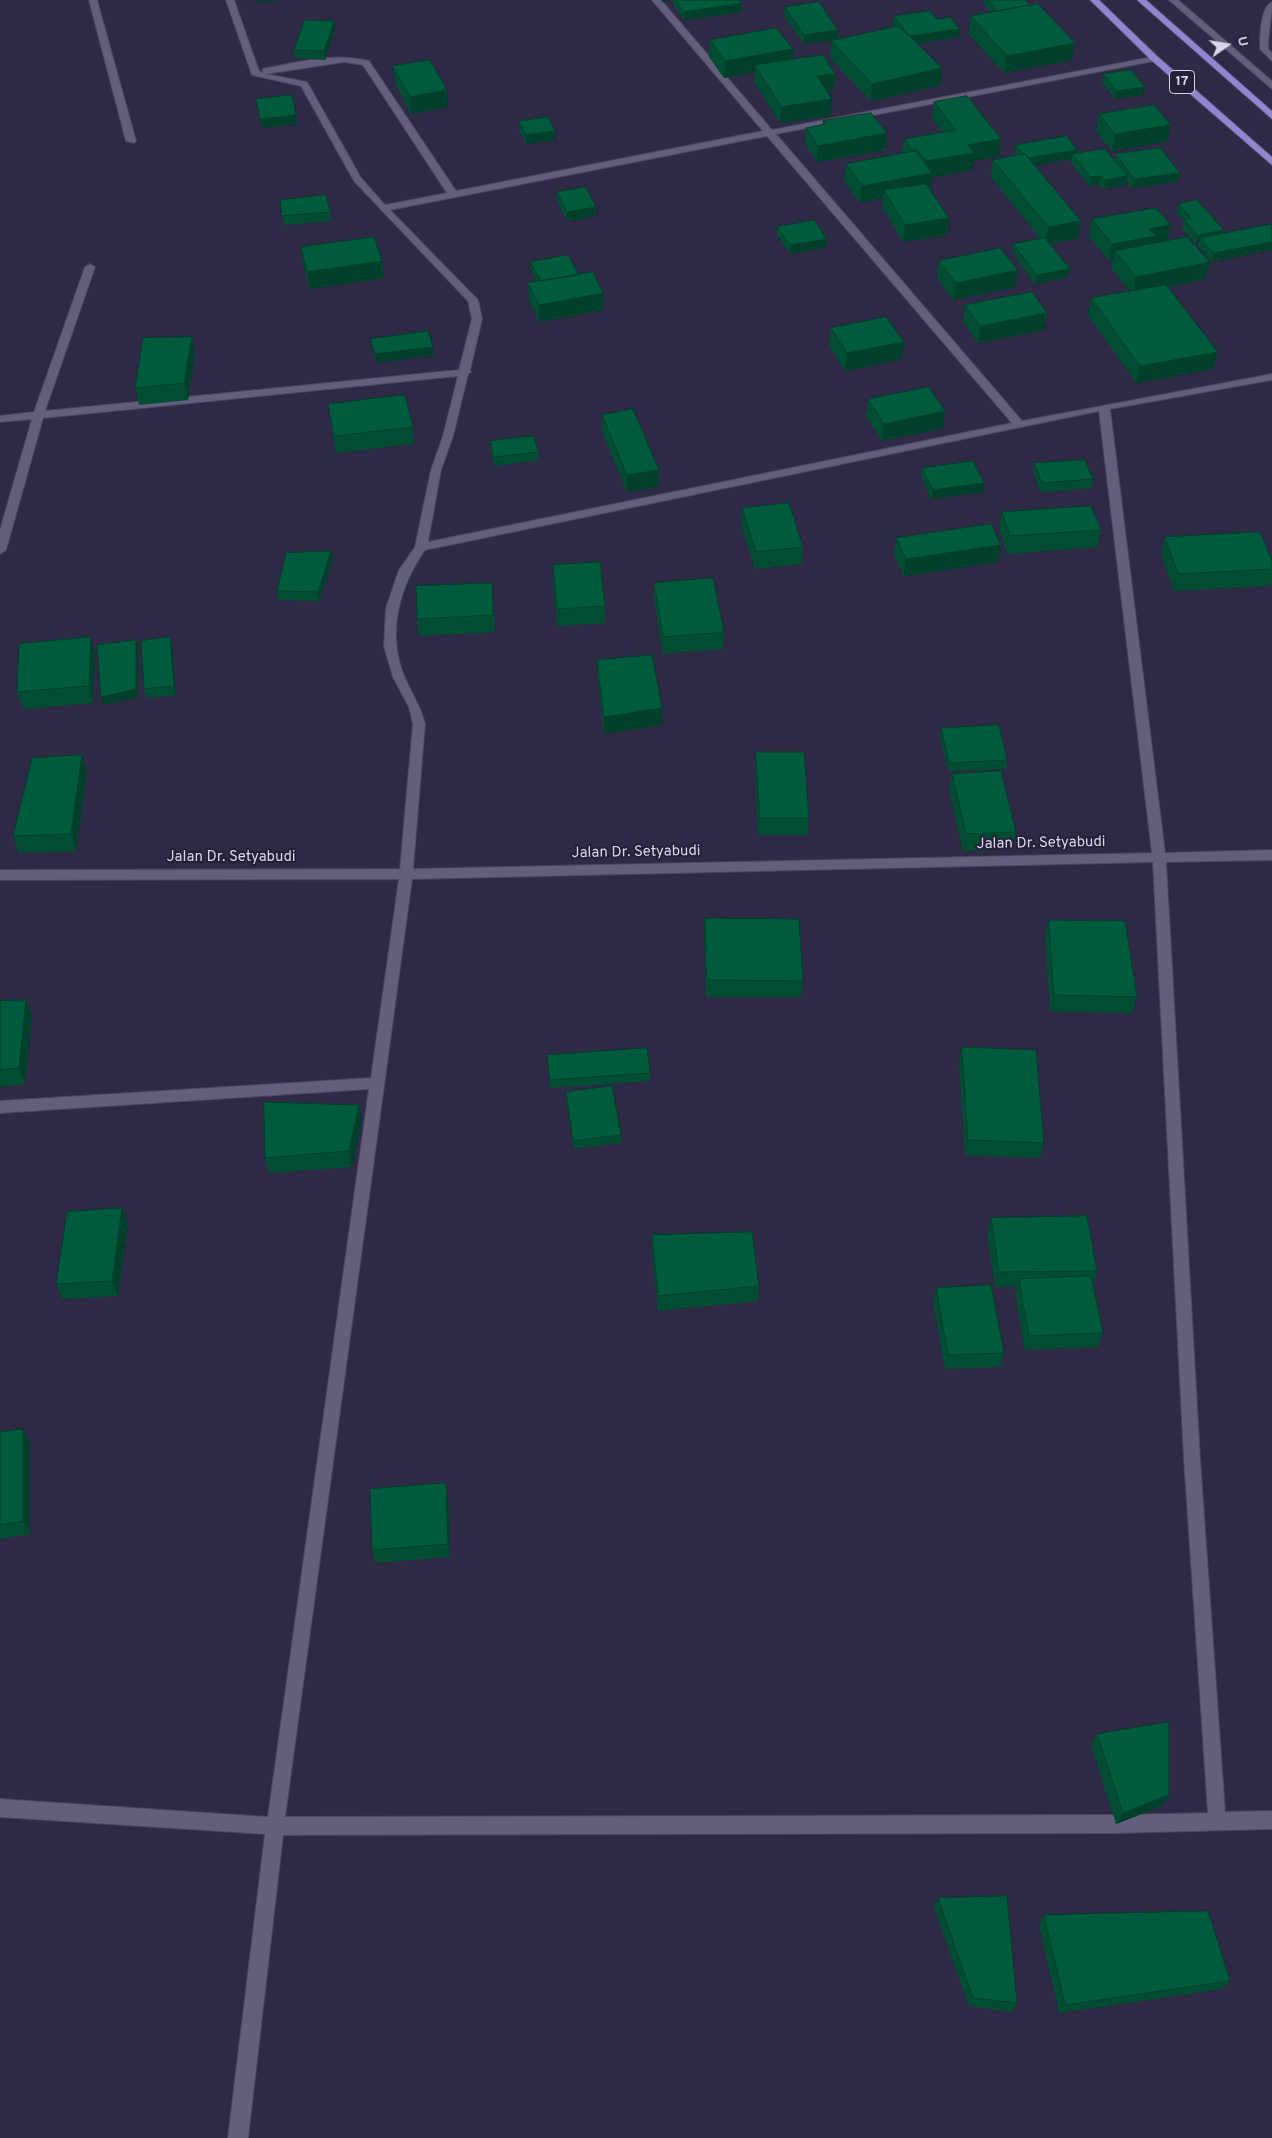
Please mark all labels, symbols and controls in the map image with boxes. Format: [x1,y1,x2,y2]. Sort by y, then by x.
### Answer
north arrow [1202,20,1252,70]
text: U [1233,35,1252,48]
road number: 17 [1170,70,1194,94]
street label: Jalan Dr. Setyabudi [976,834,1106,854]
street label: Jalan Dr. Setyabudi [571,843,701,863]
street label: Jalan Dr. Setyabudi [166,849,296,867]

